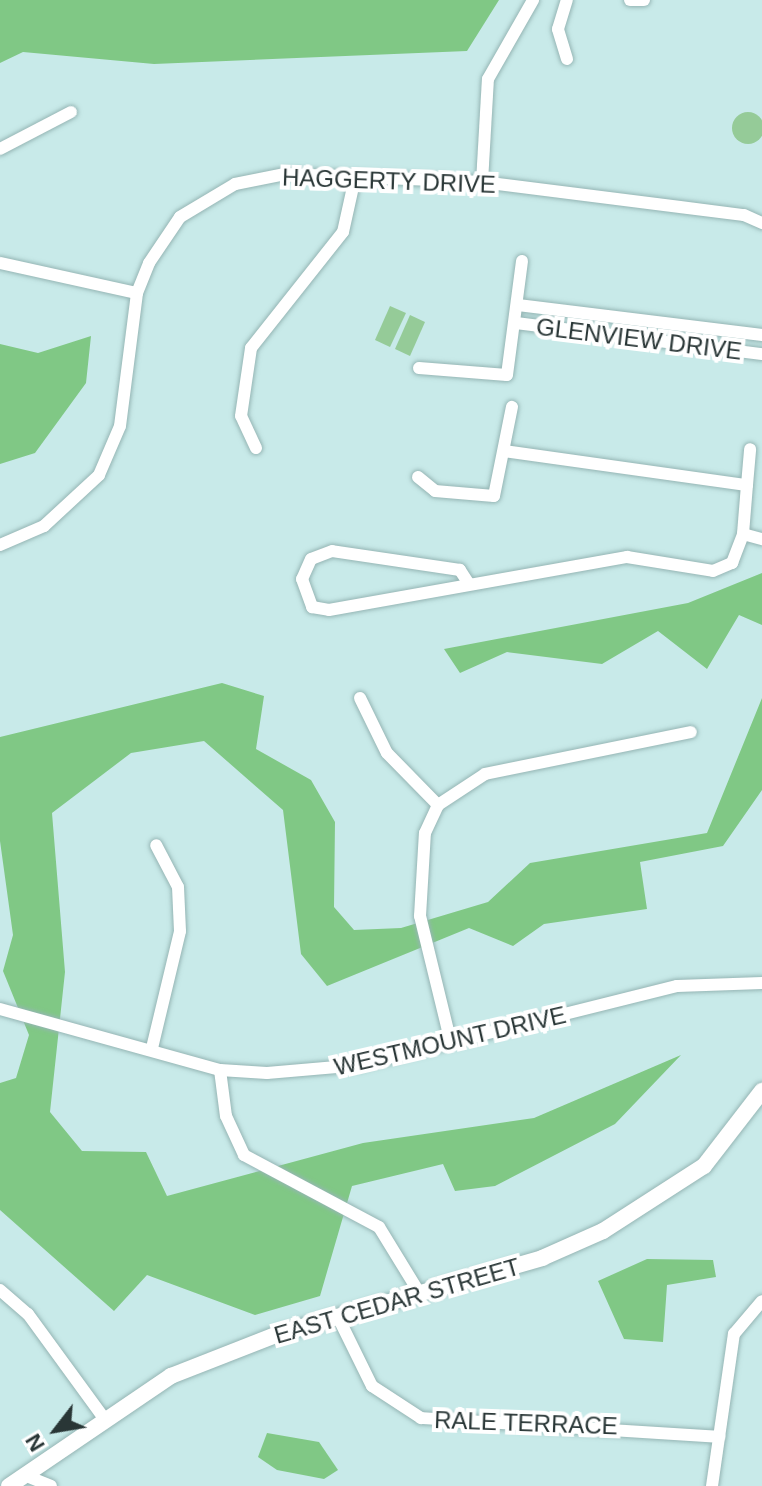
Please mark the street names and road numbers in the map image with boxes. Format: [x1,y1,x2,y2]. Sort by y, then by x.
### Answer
street label: HAGGERTY DRIVE [281,163,497,199]
street label: GLENVIEW DRIVE [535,312,743,366]
street label: WESTMOUNT DRIVE [331,1000,569,1082]
street label: EAST CEDAR STREET [271,1252,523,1350]
street label: RALE TERRACE [434,1405,618,1441]

